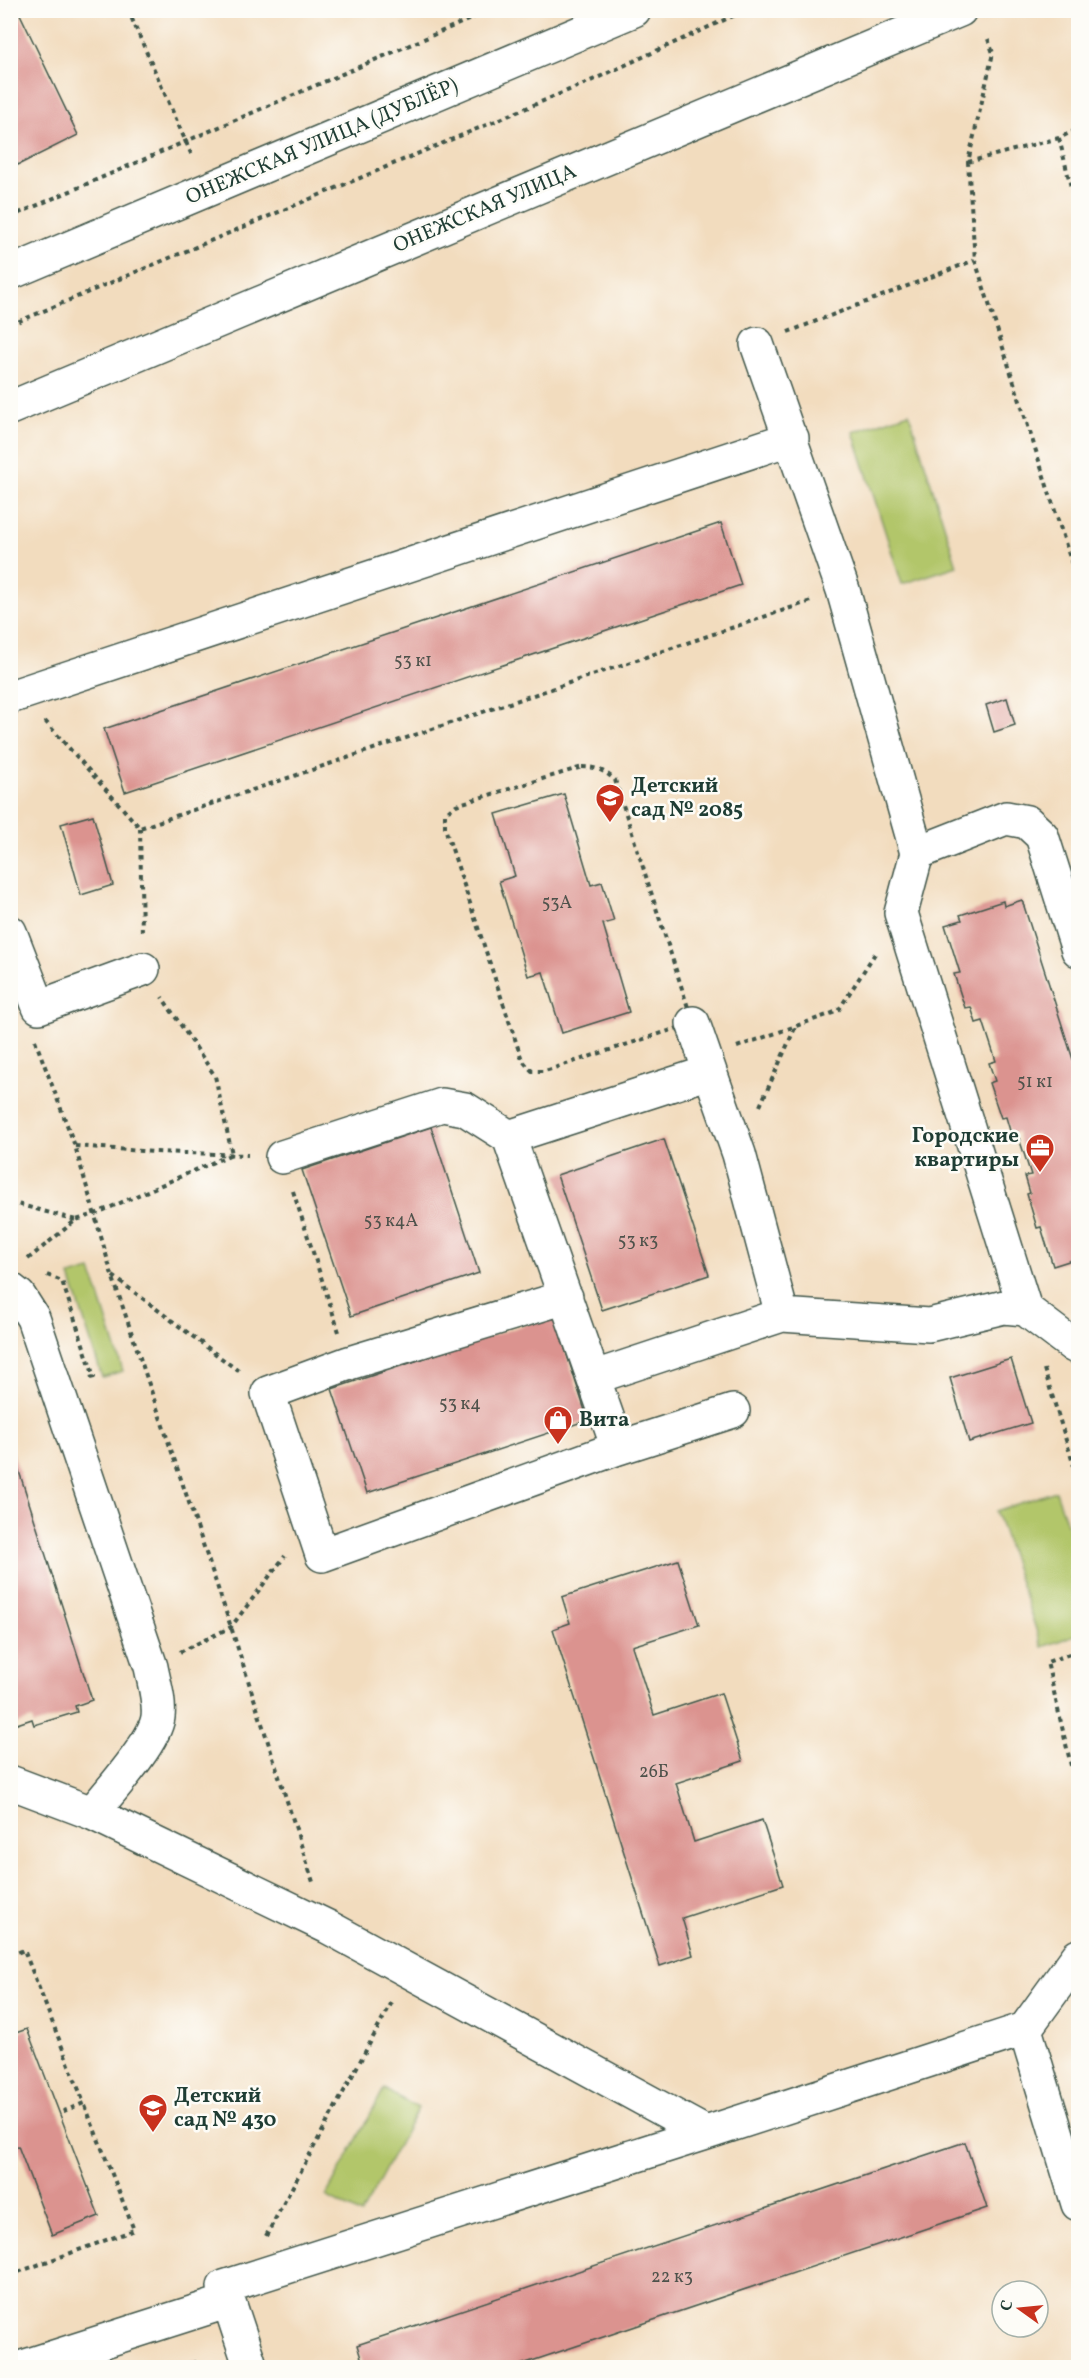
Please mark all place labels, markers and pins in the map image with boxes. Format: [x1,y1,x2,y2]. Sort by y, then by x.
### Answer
place label: Детский сад № 2085 [631,772,743,825]
school or university icon: Детский сад № 2085 [594,782,626,824]
place label: Городские квартиры [912,1122,1019,1175]
office icon: Городские квартиры [1024,1132,1056,1174]
shop icon: Вита [542,1404,574,1446]
place label: Вита [579,1406,629,1435]
place label: Детский сад № 430 [174,2082,277,2135]
school or university icon: Детский сад № 430 [137,2092,169,2134]

